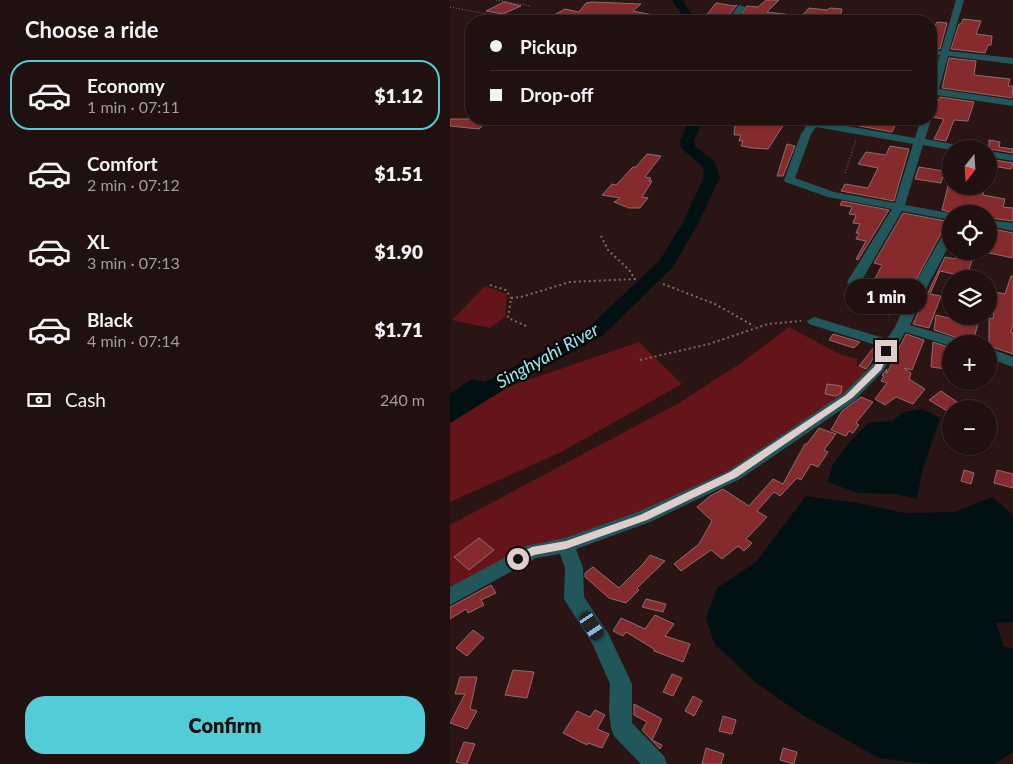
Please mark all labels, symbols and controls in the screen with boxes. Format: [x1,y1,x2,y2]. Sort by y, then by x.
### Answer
text: Choose a ride [25,16,159,43]
text: Pickup [520,35,577,58]
icon: car [27,73,72,118]
text: Economy [87,74,165,97]
text: Drop-off [520,83,594,106]
text: $1.12 [374,84,423,107]
text: 1 min · 07:11 [87,97,180,116]
north arrow [942,140,998,195]
map controls [942,140,997,455]
icon: car [27,151,72,196]
text: Comfort [87,152,158,175]
text: $1.51 [374,162,423,185]
text: 2 min · 07:12 [87,175,180,194]
button: locate [942,205,997,260]
icon: car [27,229,72,274]
text: XL [87,230,110,253]
text: $1.90 [374,240,423,263]
text: 3 min · 07:13 [87,253,180,272]
button: layers [942,270,997,325]
callout: 1 min [845,278,927,314]
text: 1 min [866,287,906,306]
icon: car [27,307,72,352]
text: Black [87,308,133,331]
water label: Singhyahi River [492,317,603,392]
text: $1.71 [374,318,423,341]
text: 4 min · 07:14 [87,331,180,350]
button: + [942,335,997,390]
route end [875,340,897,362]
icon: cash [25,386,53,414]
text: Cash [65,388,106,411]
text: 240 m [380,390,425,409]
button: − [942,400,997,455]
route start [507,548,529,570]
car [577,609,606,643]
button: Confirm [25,696,425,754]

